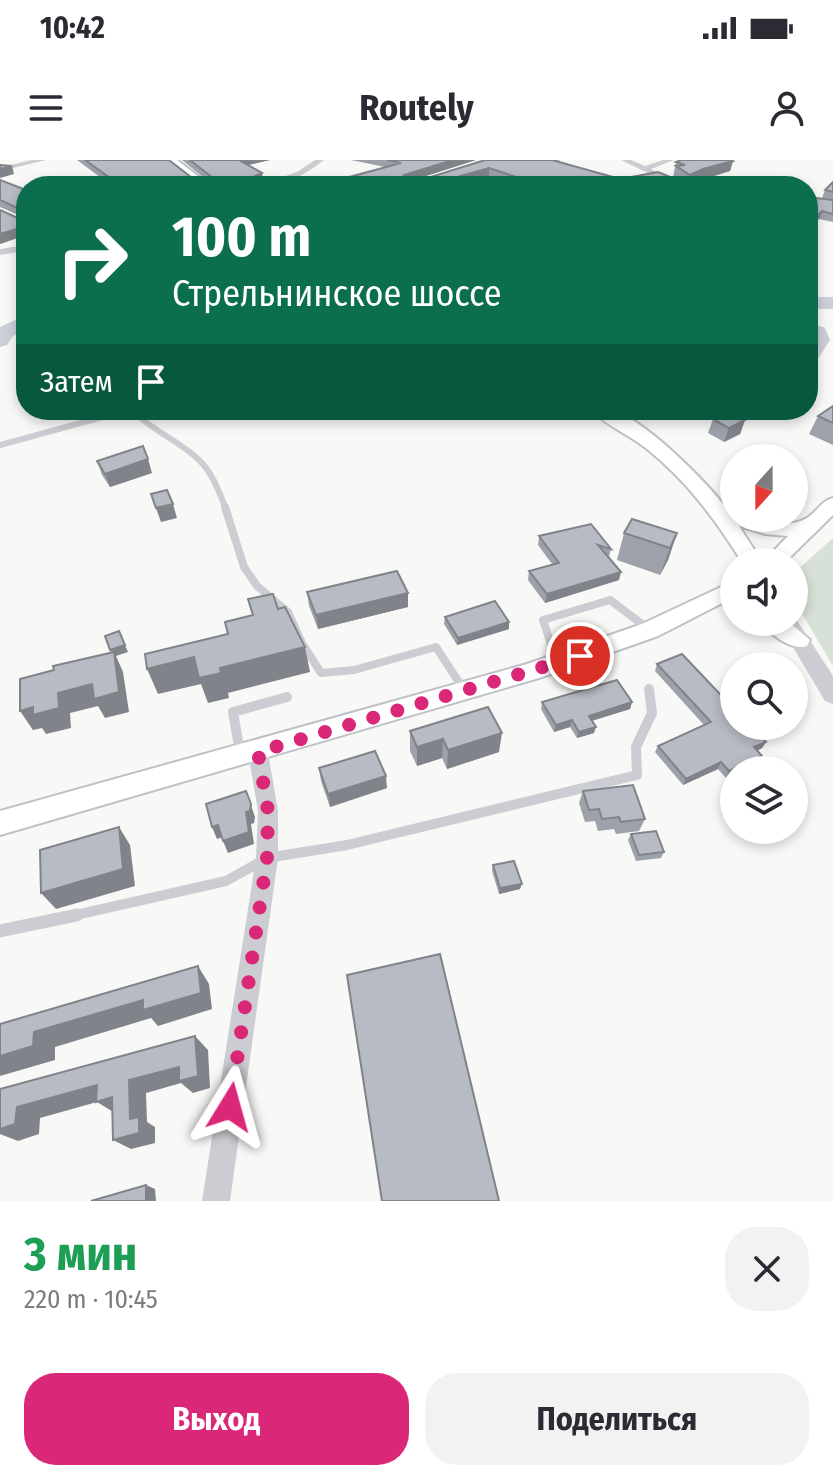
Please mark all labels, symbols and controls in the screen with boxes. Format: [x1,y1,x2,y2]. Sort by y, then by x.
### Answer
text: 10:42 [40,10,105,46]
icon: menu [24,86,68,130]
text: Routely [359,86,474,130]
icon: person [765,86,809,130]
text: 100 m [172,204,311,271]
icon: right [40,208,144,312]
text: Стрельнинское шоссе [172,272,502,316]
icon: arrive [129,360,173,404]
text: Затем [40,364,113,400]
north arrow [720,444,808,532]
map controls [720,444,808,844]
button: sound [720,548,808,636]
pin [546,622,614,690]
icon: arrive [558,634,602,678]
button: search [720,652,808,740]
button: layers [720,756,808,844]
position arrow [188,1065,272,1149]
text: 3 мин [24,1225,137,1283]
button: close [725,1227,809,1311]
text: 220 m · 10:45 [24,1284,158,1315]
button: Выход [24,1373,409,1465]
button: Поделиться [425,1373,809,1465]

